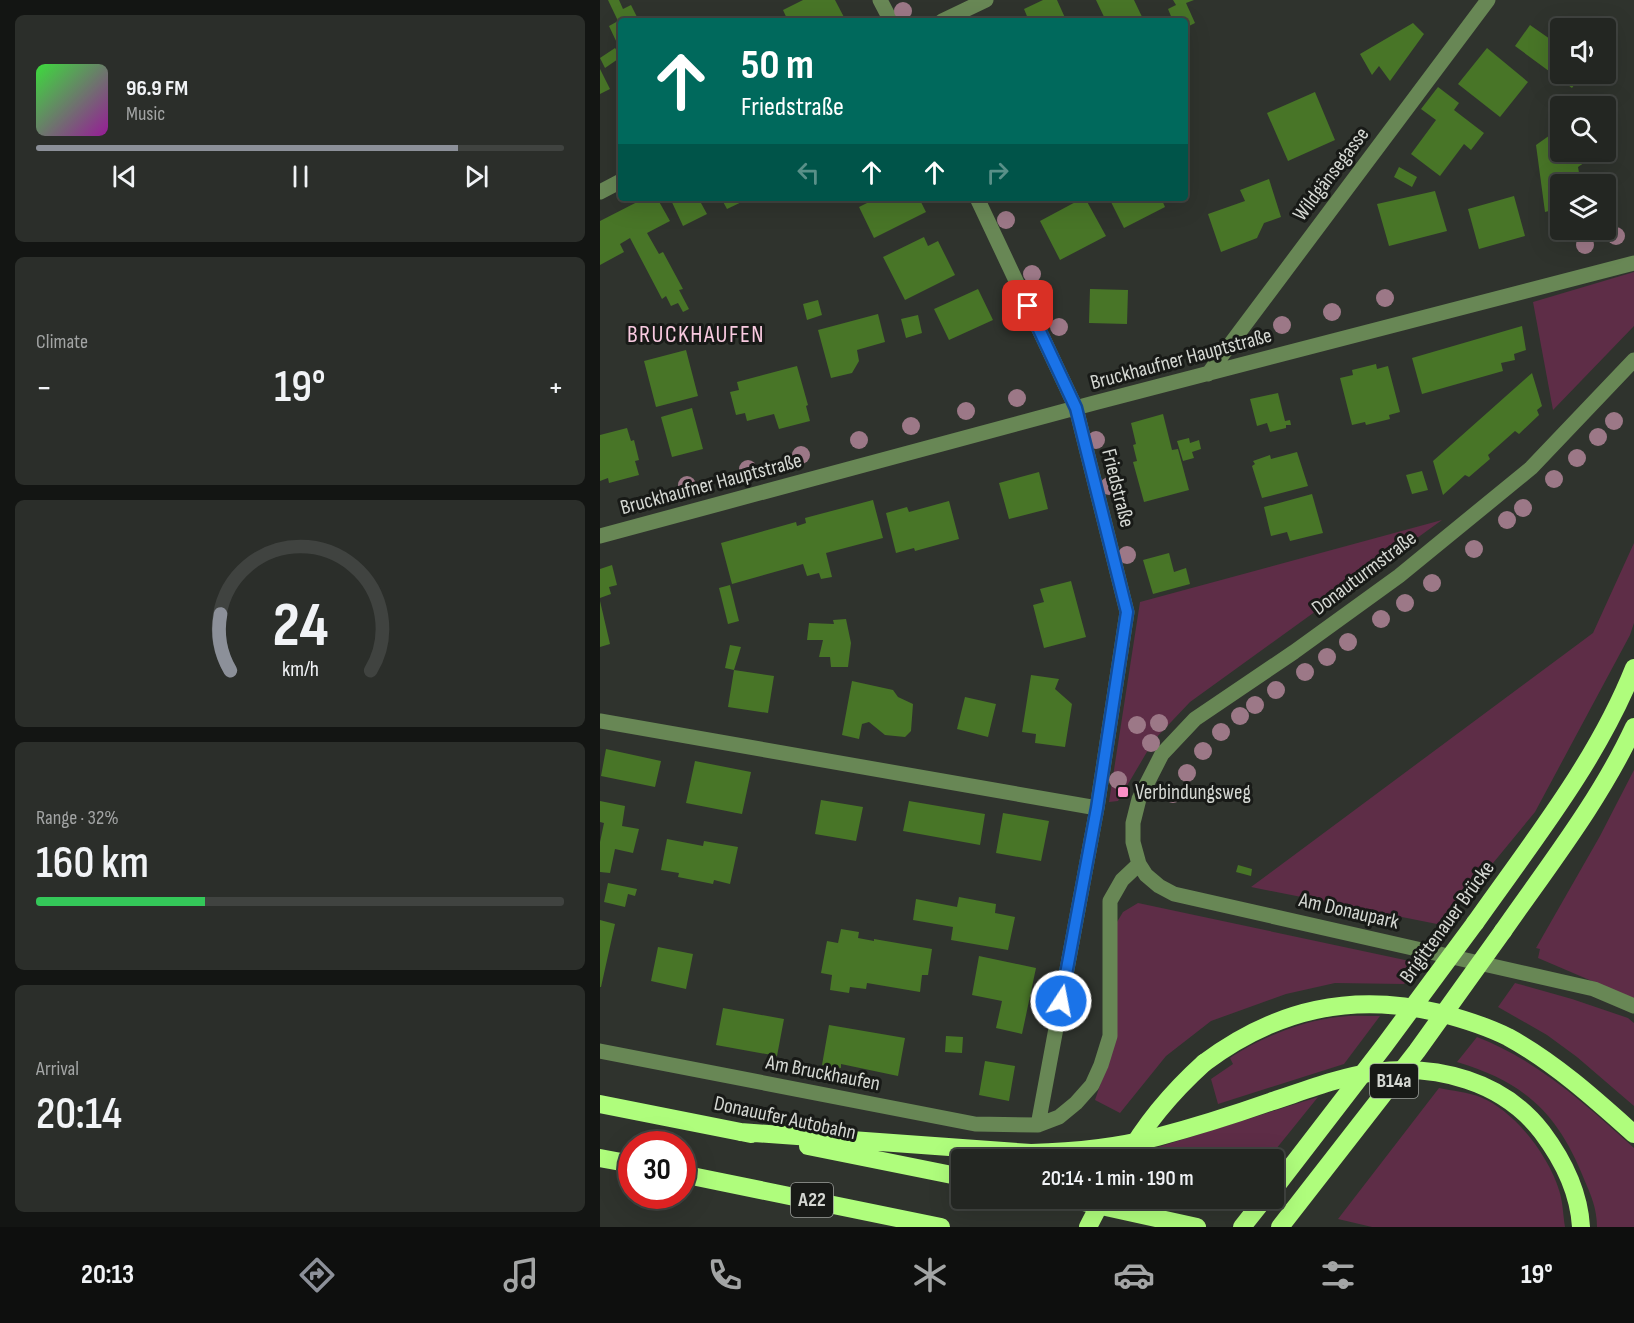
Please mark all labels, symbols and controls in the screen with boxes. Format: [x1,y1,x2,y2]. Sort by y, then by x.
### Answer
map controls [1550,18,1616,240]
button: sound [1550,18,1616,84]
text: 50 m [741,40,814,91]
icon: ahead [642,42,720,120]
text: 96.9 FM [126,75,188,102]
text: Friedstraße [741,91,844,123]
button: search [1550,96,1616,162]
text: Music [126,102,165,126]
street label: Wildgänsegasse [1288,122,1374,226]
icon: left [792,156,825,189]
icon: ahead [855,156,888,189]
icon: ahead [918,156,951,189]
icon: right [981,156,1014,189]
icon: previous [108,160,141,193]
icon: pause [284,160,317,193]
icon: next [460,160,493,193]
button: layers [1550,174,1616,240]
pin [1002,280,1053,331]
icon: arrive [1011,289,1044,322]
district label: BRUCKHAUFEN [627,320,765,349]
street label: Bruckhaufner Hauptstraße [1088,323,1274,395]
text: Climate [36,330,88,354]
text: 19° [274,360,326,415]
text: − [36,368,52,408]
text: + [548,368,564,408]
street label: Friedstraße [1096,446,1140,530]
street label: Bruckhaufner Hauptstraße [618,448,804,520]
street label: Donauturmstraße [1307,526,1421,620]
text: 24 [272,589,328,664]
text: km/h [281,657,319,682]
place label: Verbindungsweg [1135,780,1251,805]
marker: Verbindungsweg [1116,785,1130,799]
text: Range · 32% [36,806,119,830]
text: 160 km [36,836,149,891]
street label: Brigittenauer Brücke [1394,856,1500,988]
street label: Am Donaupark [1296,887,1401,935]
position arrow [1029,969,1093,1033]
street label: Am Bruckhaufen [763,1050,882,1096]
text: Arrival [36,1057,79,1081]
road number: B14a [1370,1064,1418,1098]
text: 20:14 [36,1087,122,1142]
street label: Donauufer Autobahn [712,1091,858,1145]
speed limit sign: 30 [618,1131,696,1209]
text: 20:14 · 1 min · 190 m [1041,1165,1194,1192]
road number: A22 [791,1183,833,1217]
icon: directions [296,1254,338,1296]
icon: music [500,1254,542,1296]
icon: phone [704,1254,746,1296]
icon: climate [909,1254,951,1296]
icon: car [1113,1254,1155,1296]
icon: filters [1317,1254,1359,1296]
text: 20:13 [81,1259,134,1291]
text: 19° [1521,1259,1553,1291]

